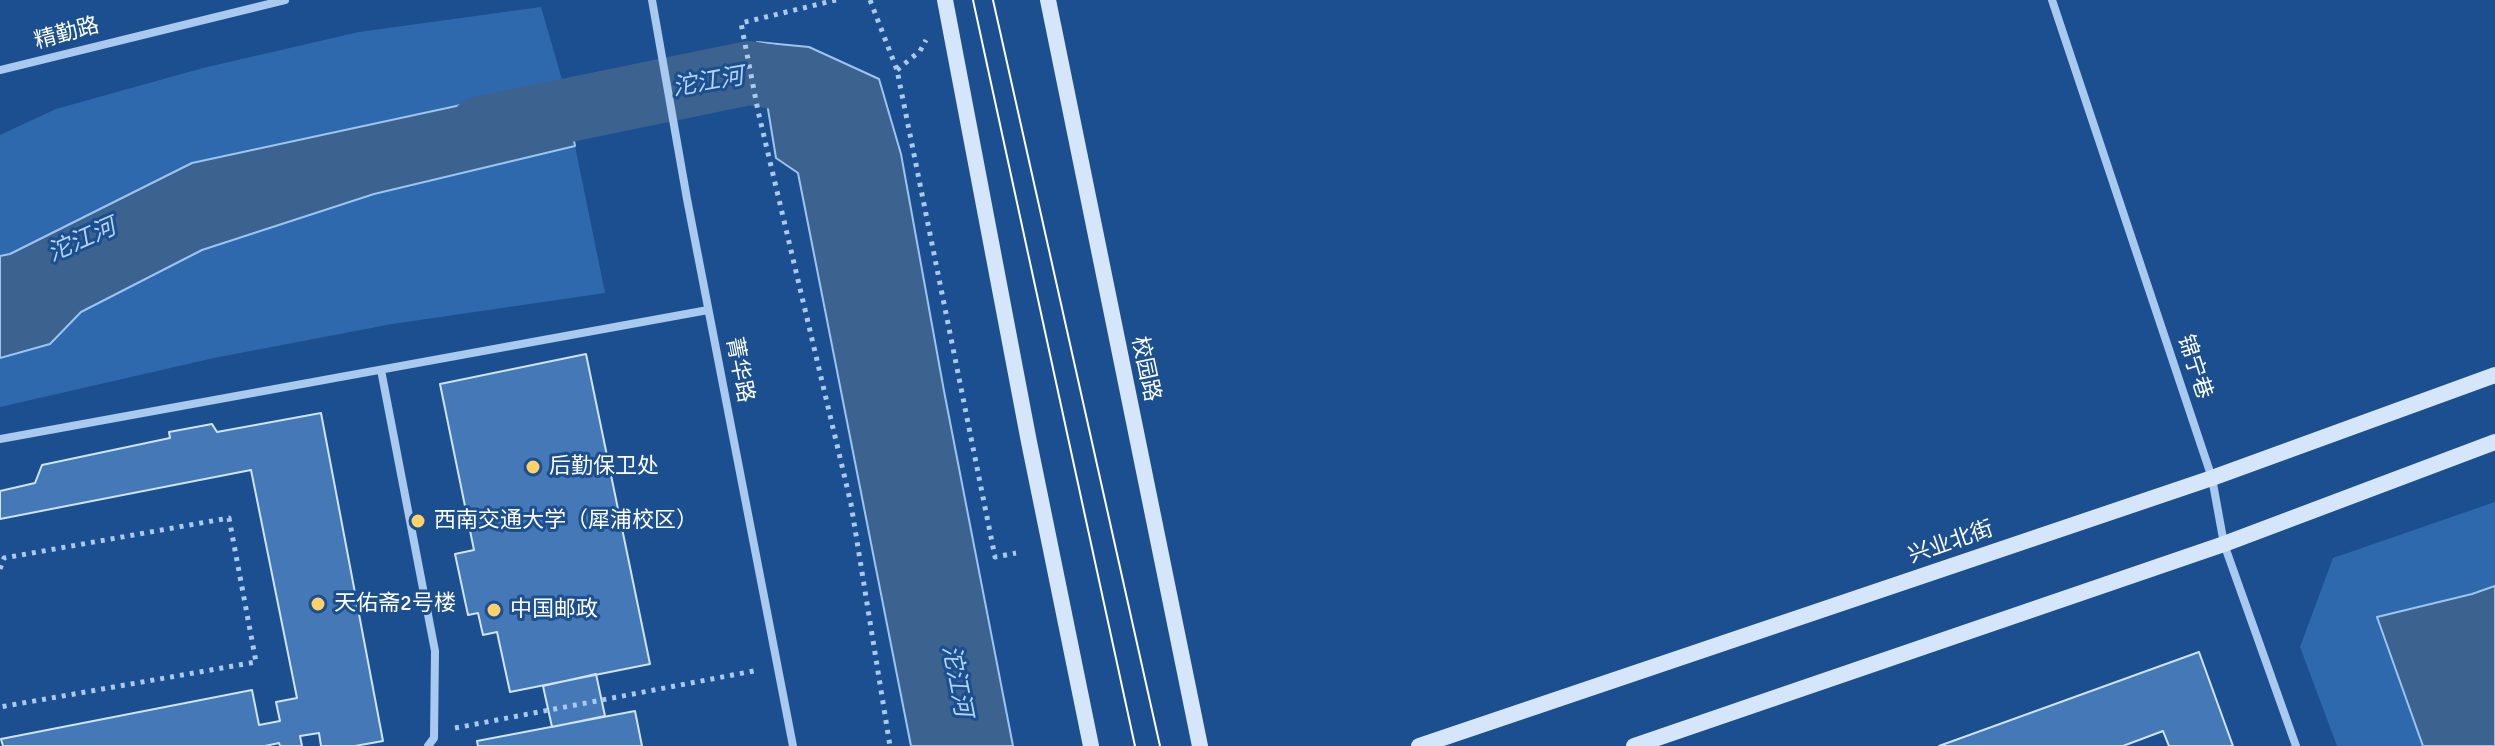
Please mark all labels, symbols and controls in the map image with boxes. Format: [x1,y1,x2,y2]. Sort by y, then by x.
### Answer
street label: 精勤路 [32,13,102,55]
water label: 沱江河 [670,63,746,103]
water label: 沱江河 [43,213,121,269]
street label: 锦宁巷 [2171,332,2217,402]
street label: 校园路 [1125,334,1165,404]
street label: 菁华路 [720,335,758,405]
place label: 后勤保卫处 [549,454,659,480]
marker: 后勤保卫处 [524,458,542,476]
place label: 西南交通大学（犀浦校区） [434,508,698,534]
marker: 西南交通大学（犀浦校区） [409,512,427,530]
street label: 兴业北街 [1905,516,1997,570]
place label: 天佑斋2号楼 [334,591,456,617]
marker: 天佑斋2号楼 [309,595,327,613]
place label: 中国邮政 [510,597,598,623]
marker: 中国邮政 [485,601,503,619]
water label: 沱江河 [935,643,977,719]

